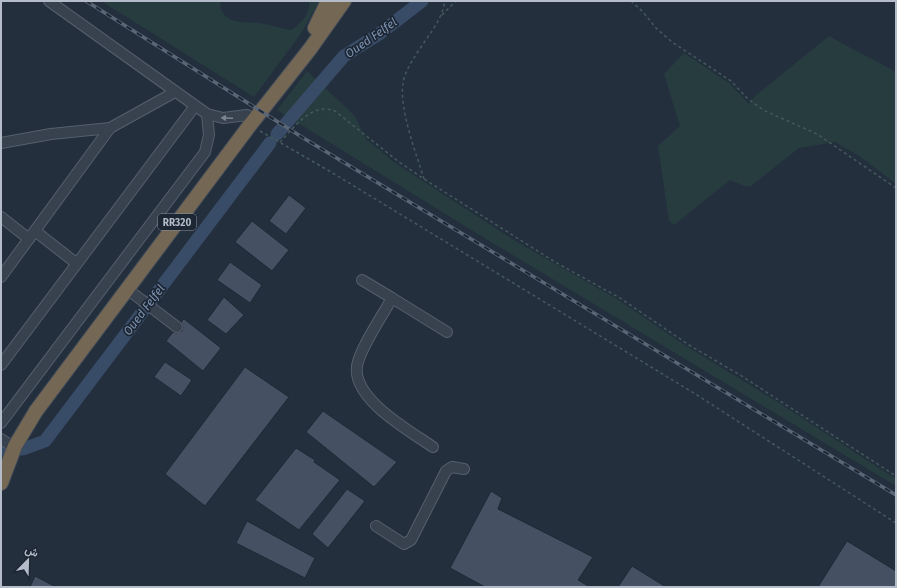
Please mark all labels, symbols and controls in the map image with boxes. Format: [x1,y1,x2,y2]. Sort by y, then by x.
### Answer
water label: Oued Felfel [342,15,400,61]
one-way arrow [220,115,233,121]
road number: RR320 [158,214,196,230]
water label: Oued Felfel [120,282,168,338]
north arrow [8,540,48,580]
text: ش [23,543,40,560]

